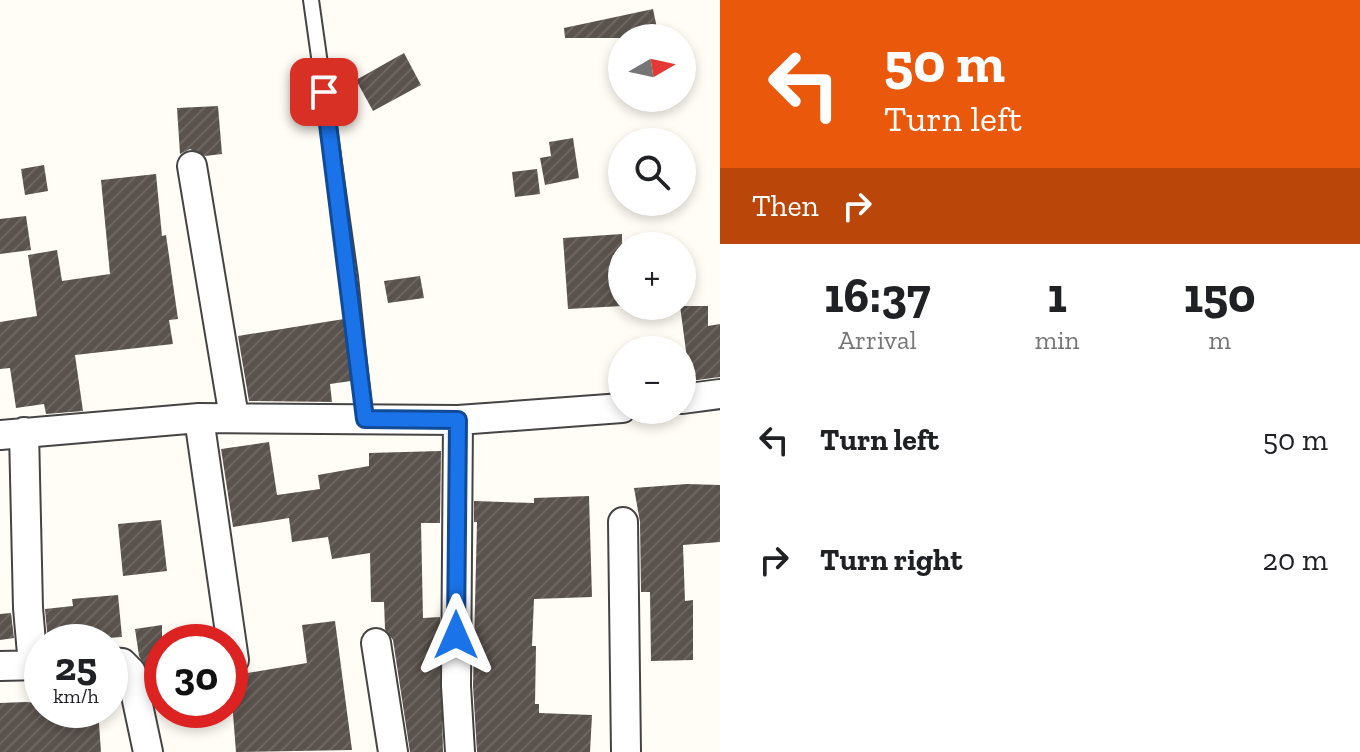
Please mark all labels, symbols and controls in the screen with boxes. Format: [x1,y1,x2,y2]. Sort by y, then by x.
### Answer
north arrow [608,24,696,112]
map controls [608,24,696,424]
text: 50 m [884,29,1005,96]
icon: left [752,32,856,136]
pin [290,58,358,126]
icon: arrive [302,70,346,114]
text: Turn left [884,97,1022,140]
button: search [608,128,696,216]
icon: right [835,184,879,228]
text: Then [752,188,819,224]
button: + [608,232,696,320]
text: 16:37 [824,267,931,324]
text: 1 [1047,267,1067,324]
text: 150 [1184,267,1256,324]
text: Arrival [838,324,917,356]
text: min [1035,324,1079,356]
text: m [1208,324,1231,356]
button: − [608,336,696,424]
icon: left [752,418,796,462]
text: Turn left [820,422,939,458]
text: 50 m [1263,422,1328,458]
icon: right [752,538,796,582]
text: Turn right [820,542,962,578]
text: 20 m [1263,542,1328,578]
position arrow [414,593,498,677]
speed limit sign: 30 [144,624,248,728]
text: 25 [55,642,97,690]
text: km/h [53,684,99,708]

